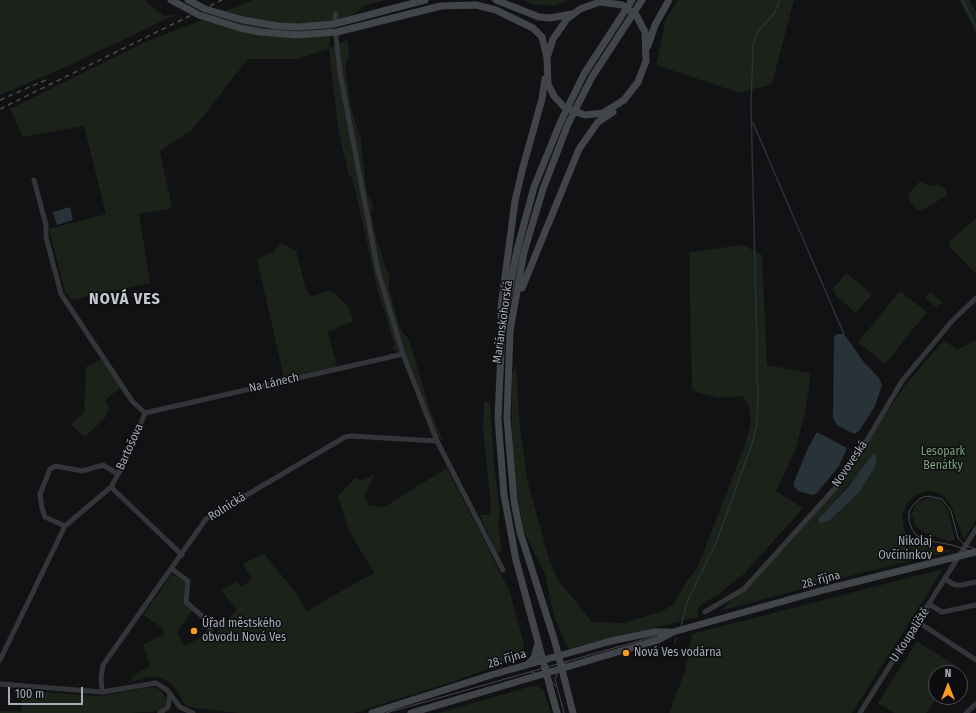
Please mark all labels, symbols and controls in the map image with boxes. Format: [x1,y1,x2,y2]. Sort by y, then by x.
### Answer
street label: Mariánskohorská [490,279,516,365]
district label: NOVÁ VES [89,290,161,310]
street label: Na Lánech [248,370,300,396]
street label: Bartošova [113,422,147,472]
street label: Novoveská [829,438,871,490]
park label: Lesopark Benátky [921,445,965,473]
street label: Rolnická [206,490,248,524]
place label: Nikolaj Ovčininkov [878,535,932,563]
marker: Nikolaj Ovčininkov [935,544,945,554]
street label: 28. října [800,568,842,592]
street label: U Koupaliště [887,605,933,665]
place label: Úřad městského obvodu Nová Ves [202,617,286,645]
marker: Úřad městského obvodu Nová Ves [189,626,199,636]
place label: Nová Ves vodárna [634,646,721,660]
street label: 28. října [486,647,528,671]
marker: Nová Ves vodárna [621,648,631,658]
north arrow [928,665,968,705]
text: N [945,667,951,680]
scale bar [10,679,85,705]
text: 100 m [15,687,44,701]

